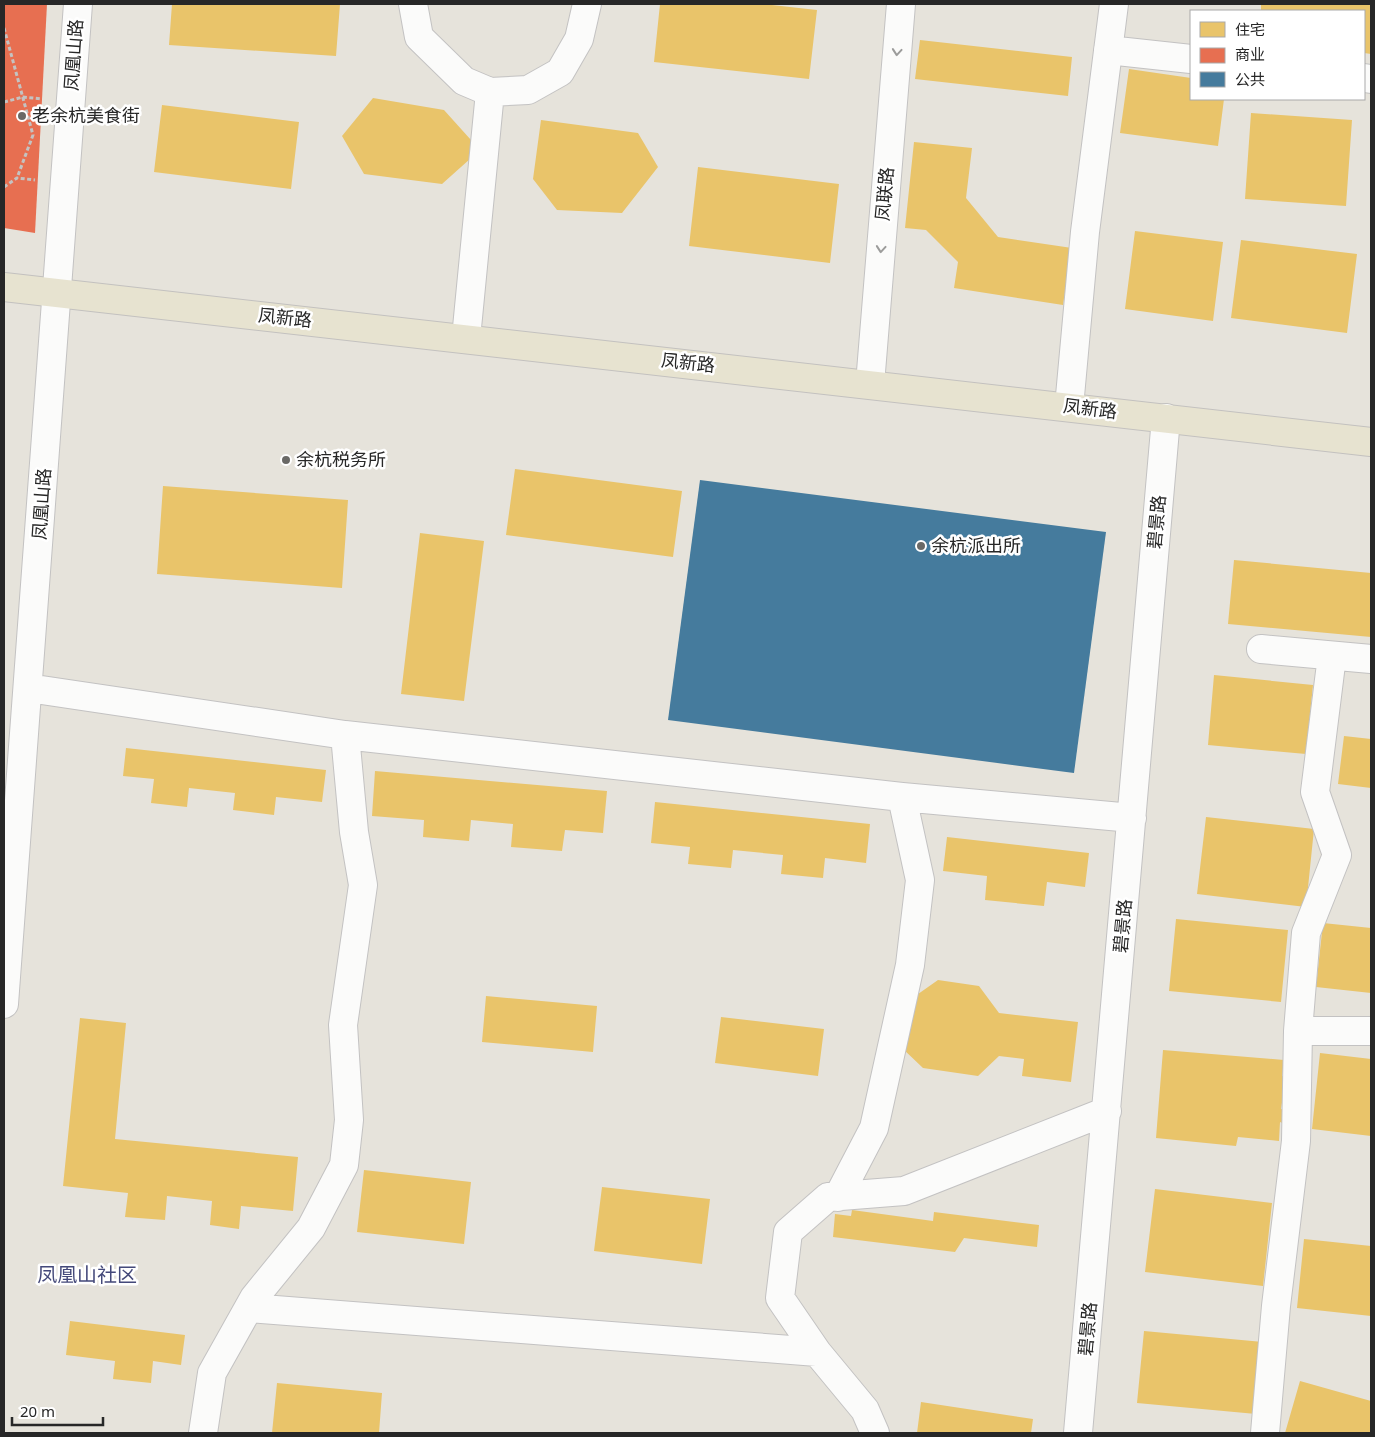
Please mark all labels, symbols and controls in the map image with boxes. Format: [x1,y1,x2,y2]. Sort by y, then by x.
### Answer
legend [1190,10,1365,100]
street label: 凤凰山路 [59,18,87,92]
text: 住宅 [1235,19,1265,39]
text: 商业 [1235,44,1265,64]
one-way arrow [892,49,903,57]
text: 公共 [1235,69,1265,89]
place label: 老余杭美食街 [32,103,140,127]
marker: 老余杭美食街 [16,110,28,122]
street label: 凤联路 [870,166,898,222]
one-way arrow [875,245,886,253]
street label: 凤新路 [257,302,313,332]
street label: 凤新路 [660,347,716,377]
street label: 凤新路 [1062,393,1118,423]
place label: 余杭税务所 [296,447,386,471]
marker: 余杭税务所 [280,454,292,466]
street label: 凤凰山路 [27,467,55,541]
street label: 碧景路 [1142,494,1170,550]
place label: 余杭派出所 [931,533,1021,557]
marker: 余杭派出所 [915,540,927,552]
street label: 碧景路 [1108,898,1136,954]
district label: 凤凰山社区 [37,1261,137,1288]
street label: 碧景路 [1073,1301,1101,1357]
scale bar [12,1394,104,1426]
text: 20 m [20,1401,55,1421]

